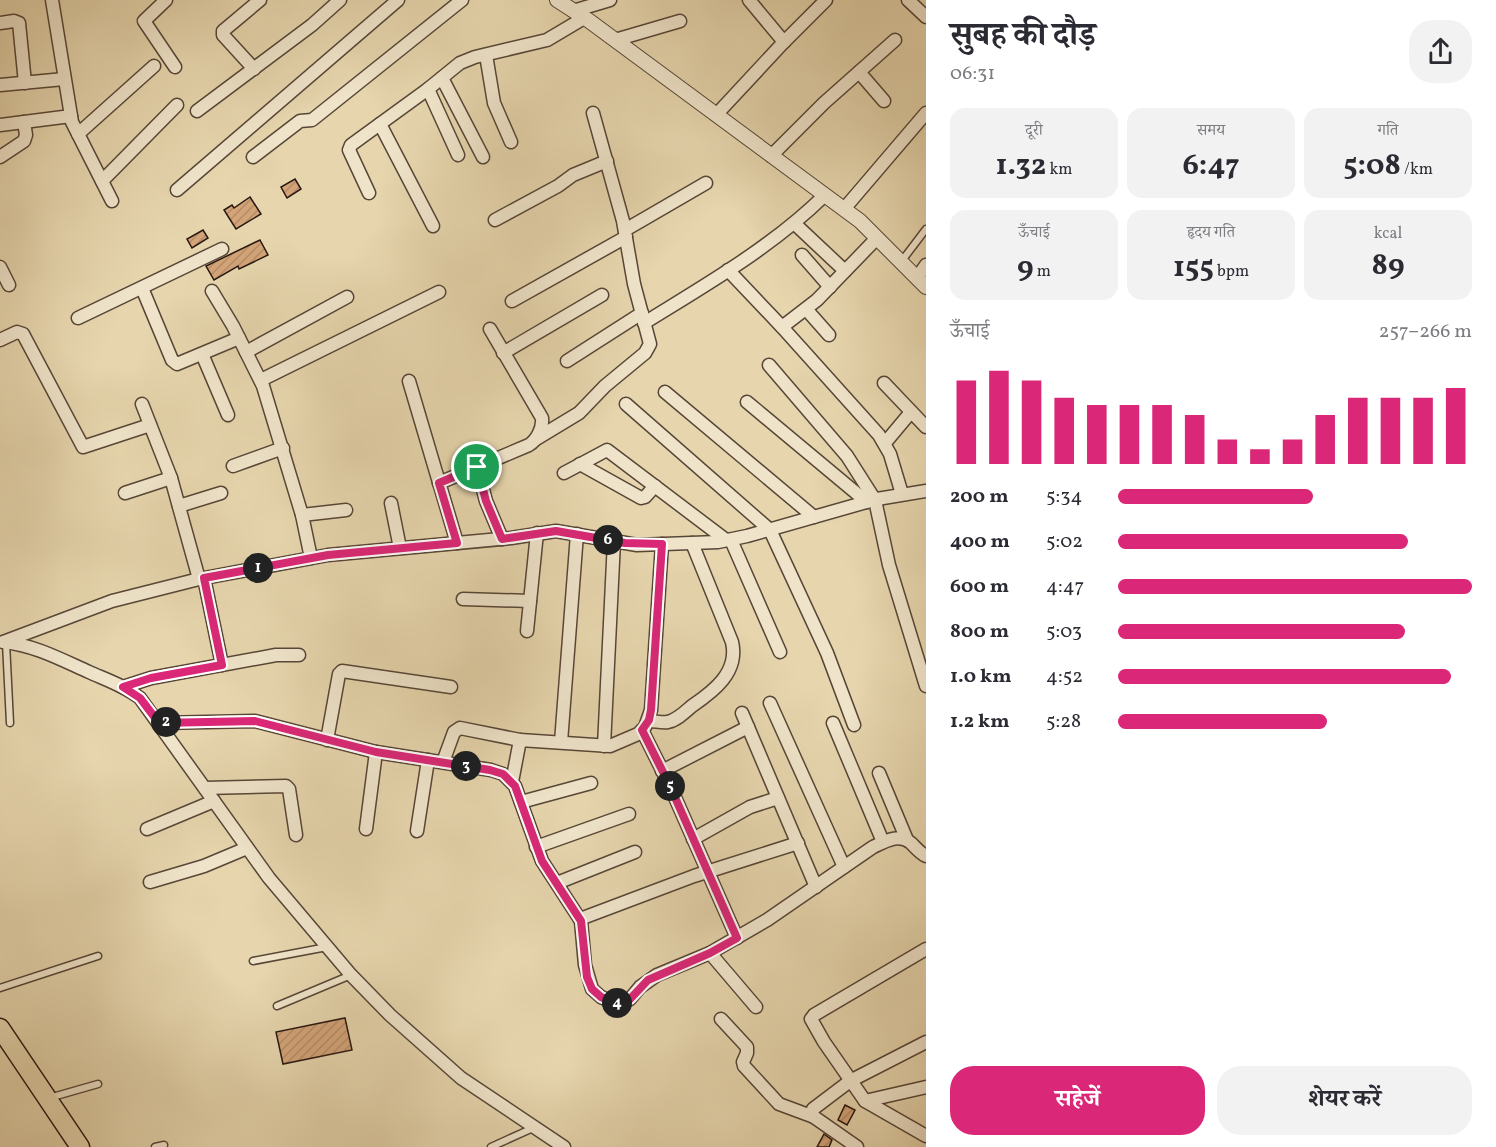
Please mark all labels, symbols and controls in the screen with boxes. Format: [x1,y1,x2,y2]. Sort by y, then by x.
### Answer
text: सुबह की दौड़ [950,14,1096,60]
button: share [1409,20,1472,83]
text: 06:31 [950,60,995,88]
text: दूरी [1025,120,1043,142]
text: समय [1197,120,1225,142]
text: गति [1378,120,1398,142]
text: 1.32 [995,145,1046,187]
text: 6:47 [1182,145,1240,187]
text: 5:08 [1343,145,1401,187]
text: km [1046,159,1073,181]
text: /km [1401,159,1433,181]
text: ऊँचाई [1018,222,1050,244]
text: हृदय गति [1187,222,1235,244]
text: kcal [1374,223,1402,245]
text: 89 [1372,245,1404,287]
text: 9 [1017,247,1034,289]
text: 155 [1173,247,1214,289]
text: m [1034,261,1051,283]
text: bpm [1214,261,1249,283]
text: ऊँचाई [950,318,989,346]
text: 257–266 m [1379,318,1472,346]
pin [451,441,502,492]
icon: arrive [460,450,493,483]
text: 200 m [950,483,1008,511]
text: 5:34 [1046,483,1083,511]
pin: 6 [593,525,623,555]
text: 400 m [950,528,1010,556]
text: 5:02 [1046,528,1083,556]
text: 6 [604,529,612,551]
pin: 1 [243,553,273,583]
text: 1 [255,557,261,579]
text: 600 m [950,573,1009,601]
text: 4:47 [1046,573,1084,601]
text: 800 m [950,618,1009,646]
text: 5:03 [1046,618,1082,646]
text: 1.0 km [950,663,1012,691]
text: 4:52 [1046,663,1083,691]
pin: 2 [151,707,181,737]
text: 1.2 km [950,708,1010,736]
text: 5:28 [1046,708,1081,736]
text: 2 [162,711,170,733]
pin: 3 [451,751,481,781]
text: 3 [462,755,470,777]
pin: 5 [655,771,685,801]
text: 5 [666,775,674,797]
pin: 4 [602,988,632,1018]
text: 4 [612,992,622,1014]
button: सहेजें [950,1066,1205,1135]
button: शेयर करें [1217,1066,1472,1135]

